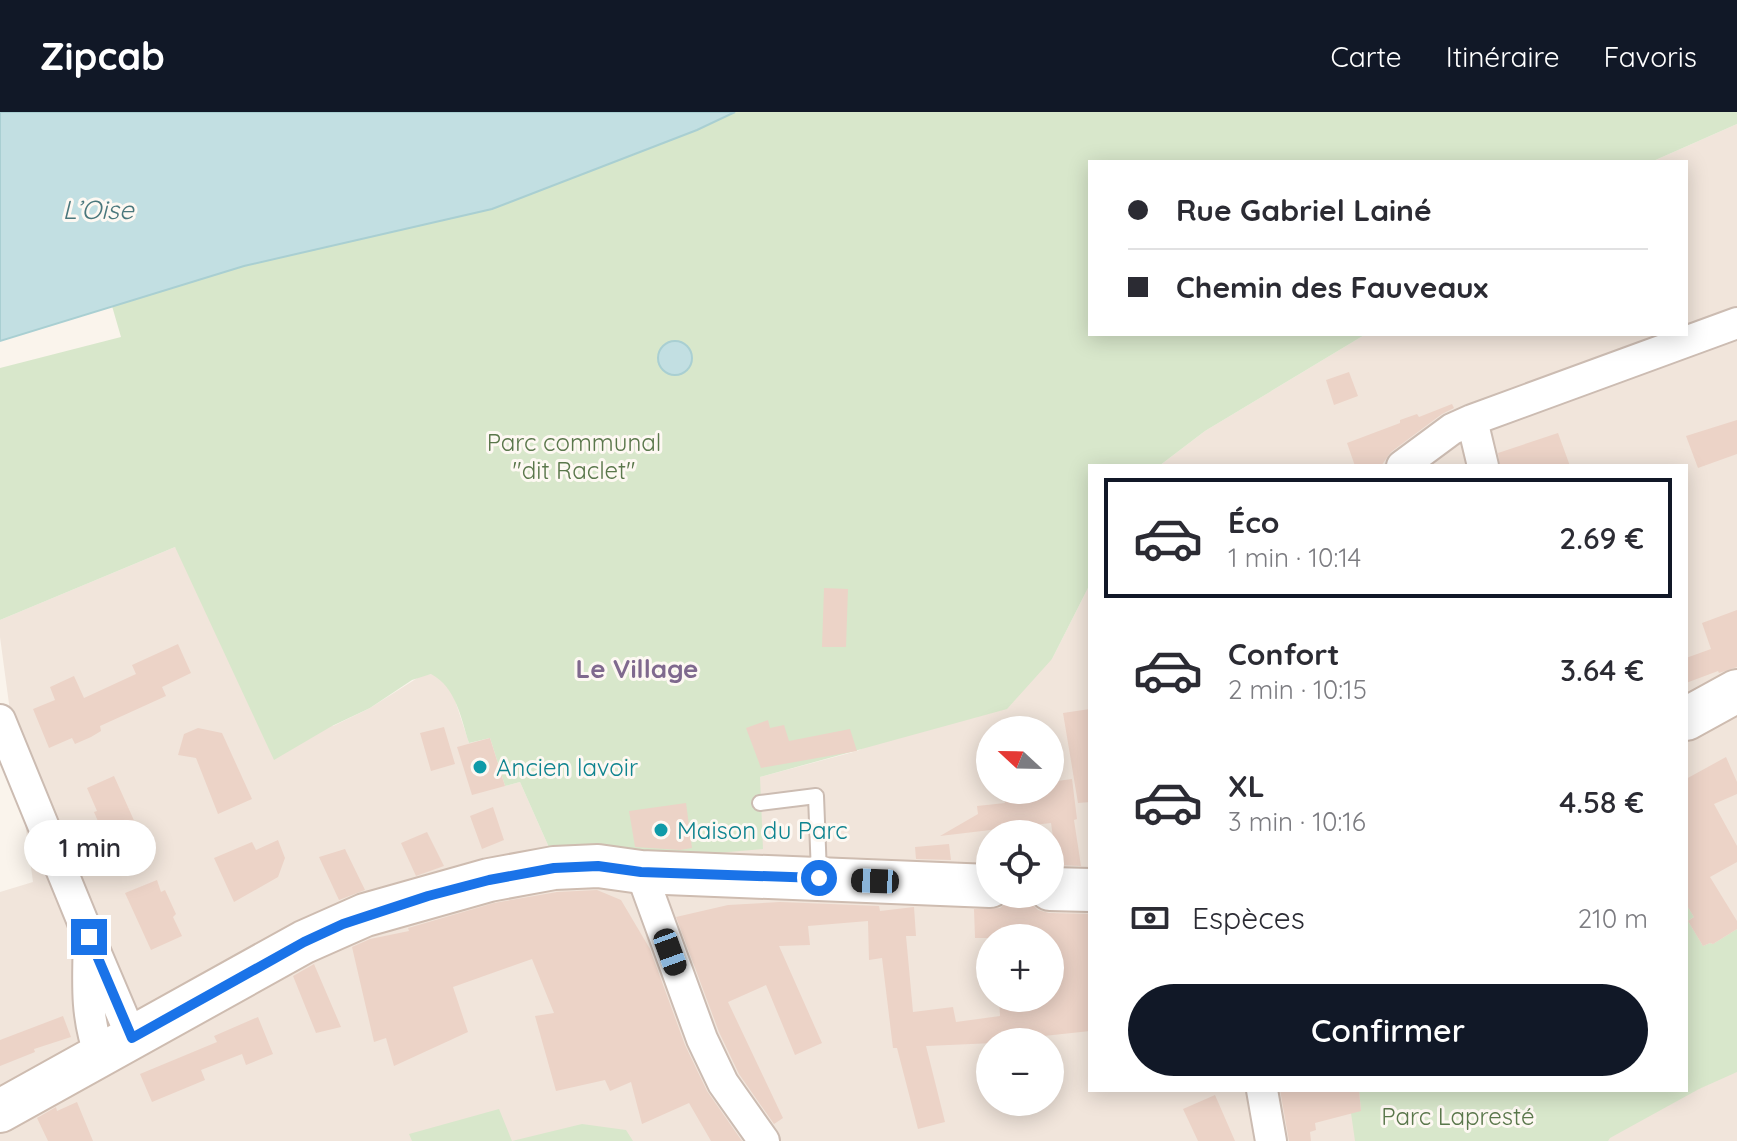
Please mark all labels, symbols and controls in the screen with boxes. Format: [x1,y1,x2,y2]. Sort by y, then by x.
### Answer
text: Zipcab [40,32,165,80]
text: Carte [1330,39,1402,74]
text: Itinéraire [1446,39,1560,74]
text: Favoris [1604,39,1697,74]
text: Rue Gabriel Lainé [1176,191,1432,229]
water label: L’Oise [62,193,135,226]
text: Chemin des Fauveaux [1176,268,1488,306]
park label: Parc communal "dit Raclet" [487,427,661,485]
icon: car [1132,502,1204,574]
text: Éco [1228,503,1279,541]
text: 2.69 € [1559,519,1644,557]
text: 1 min · 10:14 [1228,541,1361,574]
icon: car [1132,634,1204,706]
text: Confort [1228,635,1340,673]
text: 3.64 € [1560,651,1644,689]
district label: Le Village [576,652,698,685]
text: 2 min · 10:15 [1228,673,1367,706]
north arrow [976,716,1064,804]
map controls [976,716,1064,1116]
place label: Ancien lavoir [496,752,638,782]
marker: Ancien lavoir [471,758,489,776]
icon: car [1132,766,1204,838]
text: XL [1228,767,1265,805]
text: 4.58 € [1559,783,1644,821]
text: 3 min · 10:16 [1228,805,1366,838]
place label: Maison du Parc [677,815,848,845]
button: locate [976,820,1064,908]
callout: 1 min [23,821,155,877]
marker: Maison du Parc [652,821,670,839]
text: 1 min [59,831,121,864]
route start [801,860,837,896]
car [851,868,899,894]
icon: cash [1128,896,1172,940]
text: Espèces [1192,899,1305,937]
text: 210 m [1578,902,1648,935]
route end [71,919,107,955]
button: + [976,924,1064,1012]
car [651,925,689,979]
button: Confirmer [1128,984,1648,1076]
button: − [976,1028,1064,1116]
park label: Parc Lapresté [1381,1101,1535,1131]

